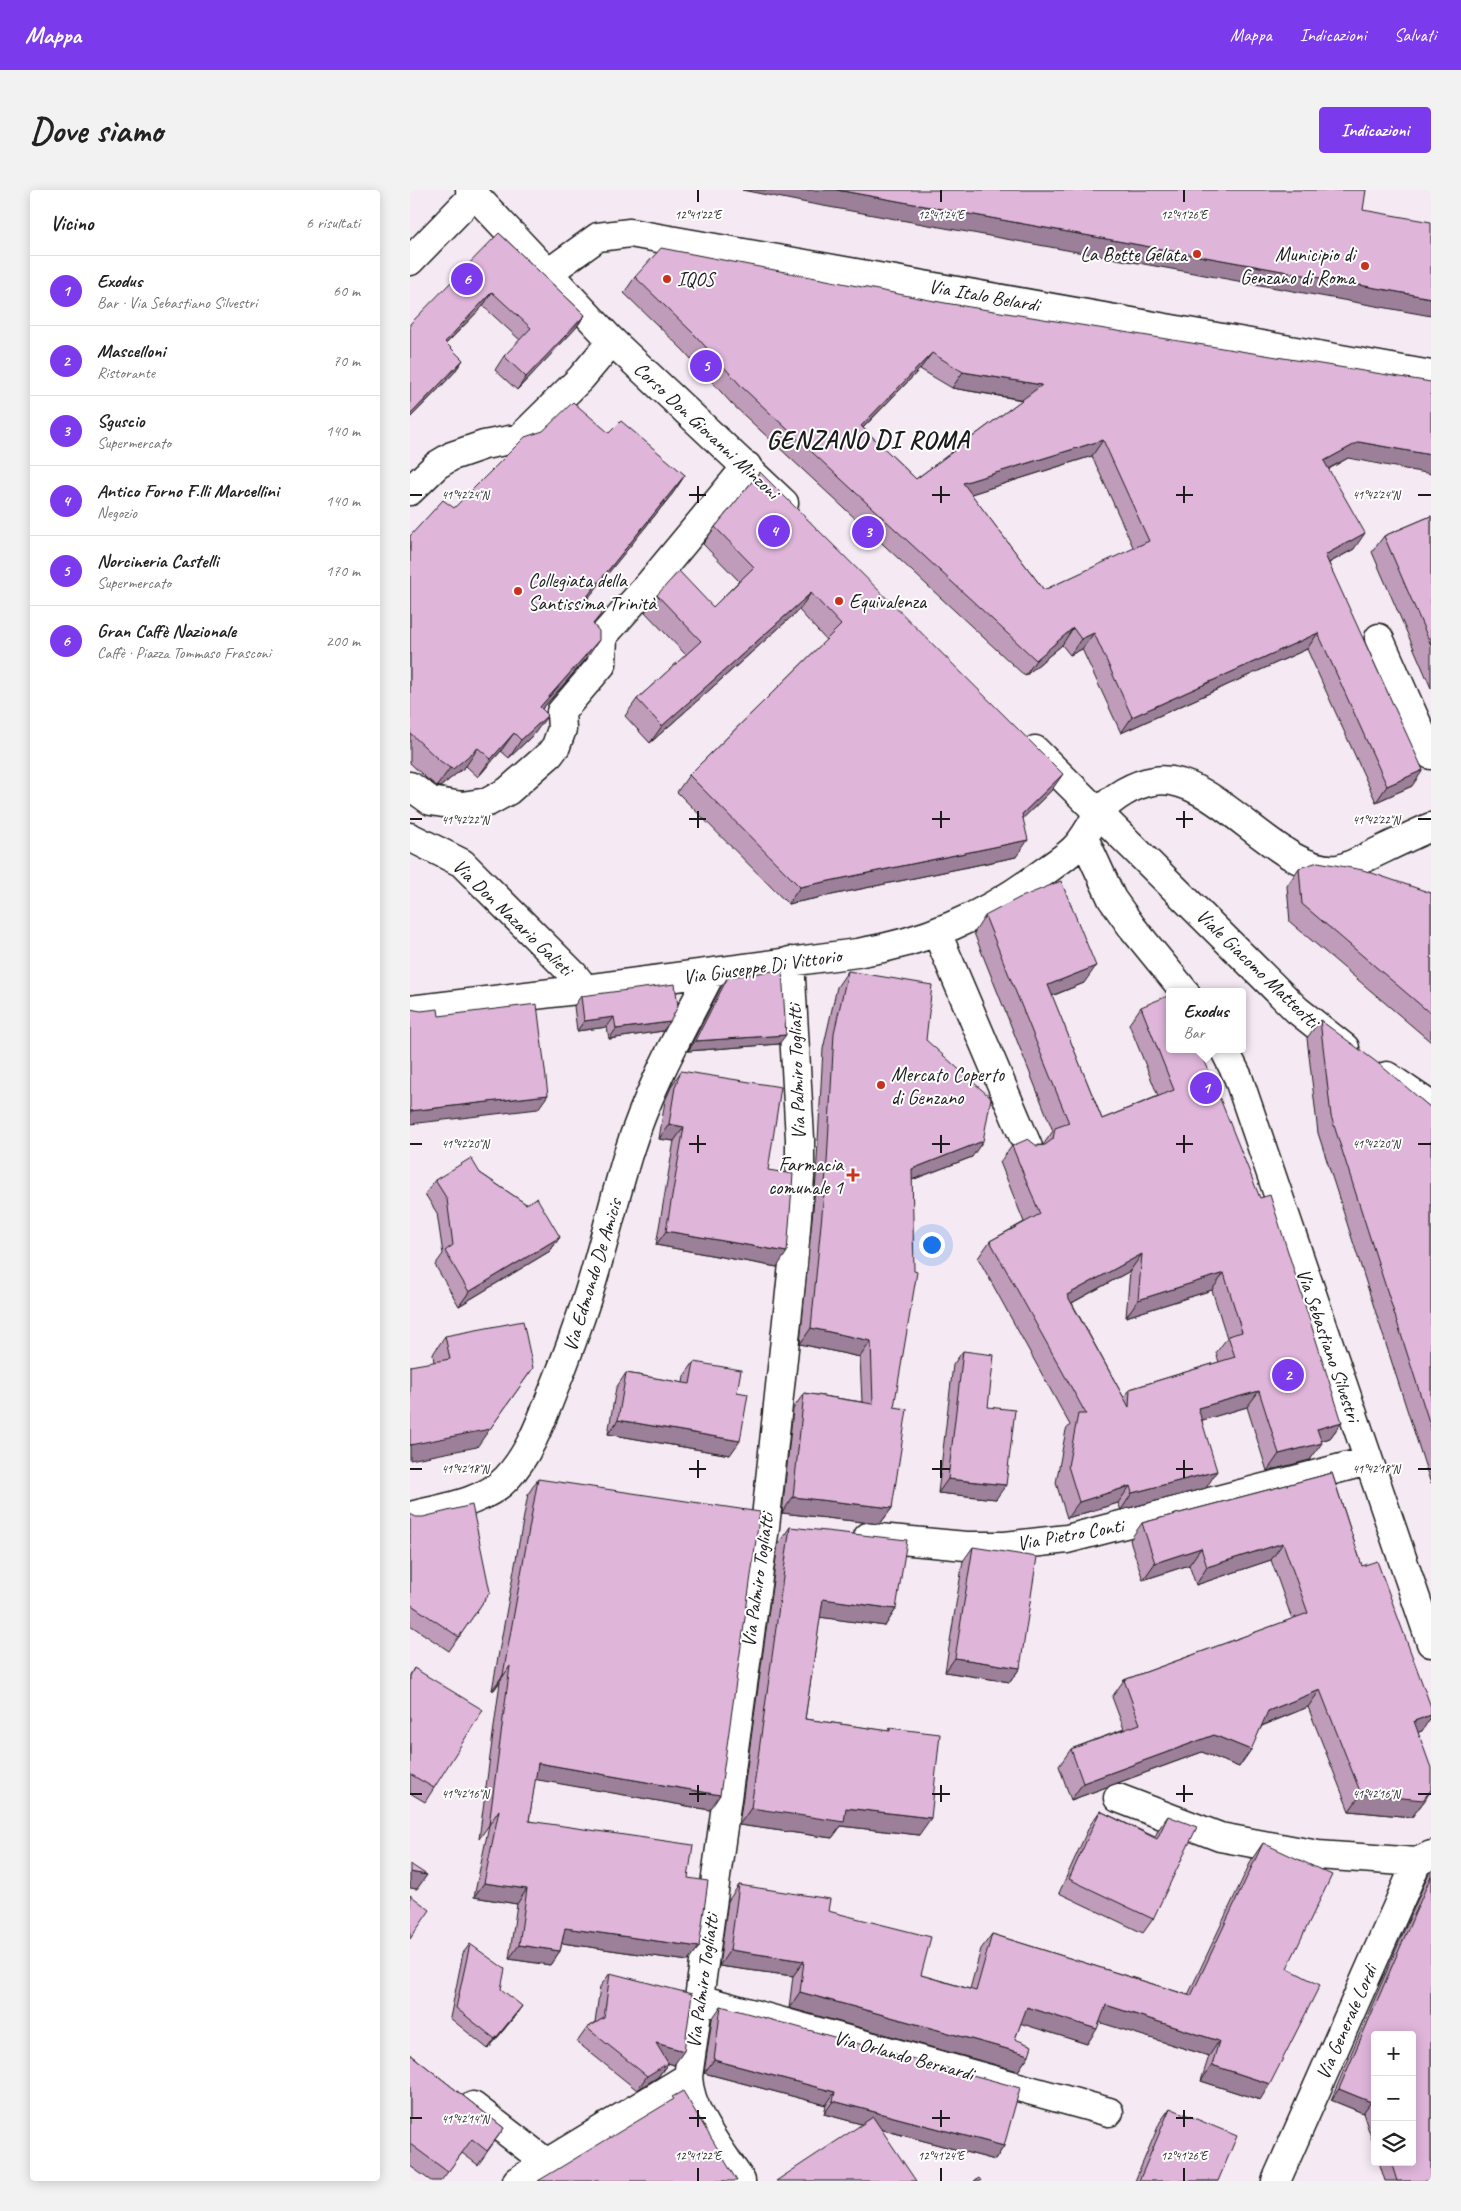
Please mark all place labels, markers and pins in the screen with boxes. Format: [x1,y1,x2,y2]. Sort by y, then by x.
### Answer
place label: La Botte Gelata [1080,242,1189,267]
place label: Municipio di Genzano di Roma [1240,242,1357,290]
marker: La Botte Gelata [1191,248,1203,260]
pin: 6 [451,260,483,298]
marker: Municipio di Genzano di Roma [1359,260,1371,272]
place label: IQOS [677,267,717,292]
marker: IQOS [661,273,673,285]
pin: 5 [690,347,722,385]
pin: 4 [758,512,790,550]
pin: 3 [852,513,884,551]
place label: Collegiata della Santissima Trinità [528,568,657,616]
marker: Collegiata della Santissima Trinità [512,585,524,597]
place label: Equivalenza [849,589,928,614]
marker: Equivalenza [833,595,845,607]
place label: Mercato Coperto di Genzano [891,1062,1005,1110]
pin: 1 [1190,1069,1222,1107]
marker: Mercato Coperto di Genzano [875,1079,887,1091]
place label: Farmacia comunale 1 [768,1152,844,1200]
marker: Farmacia comunale 1 [847,1169,859,1181]
pin: 2 [1272,1356,1304,1394]

